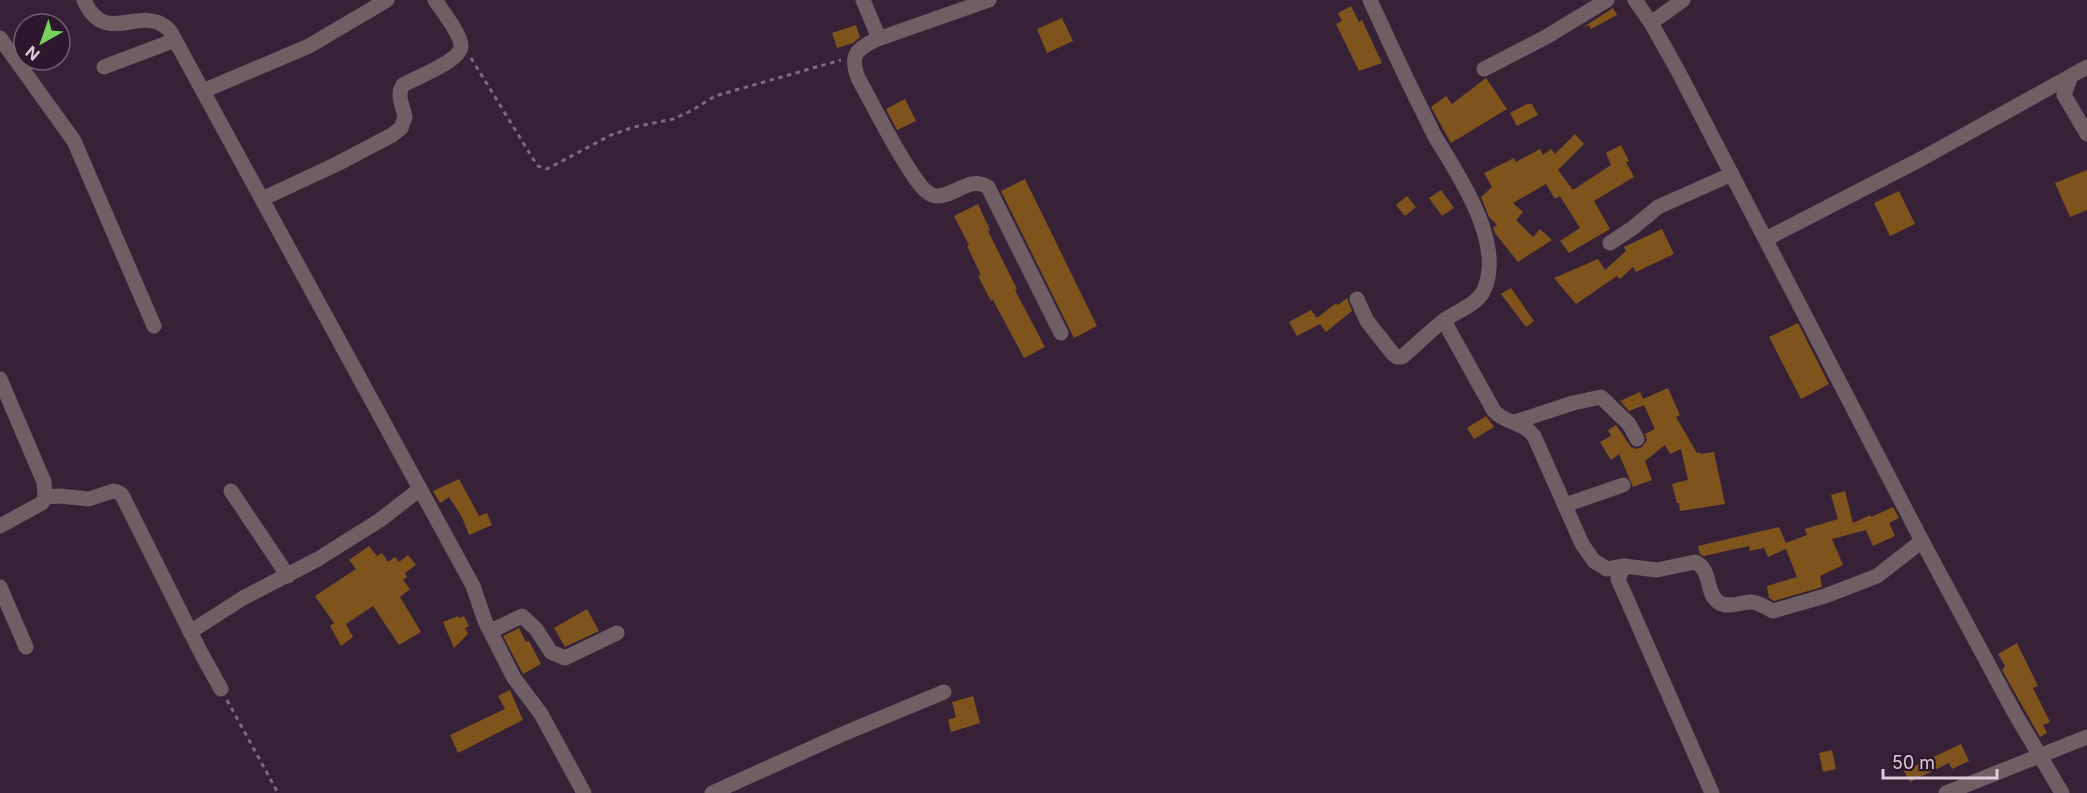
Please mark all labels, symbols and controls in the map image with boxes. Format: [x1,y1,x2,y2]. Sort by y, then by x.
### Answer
north arrow [12,12,72,72]
text: N [21,42,43,65]
scale bar [1883,742,1997,780]
text: 50 m [1892,752,1935,773]

